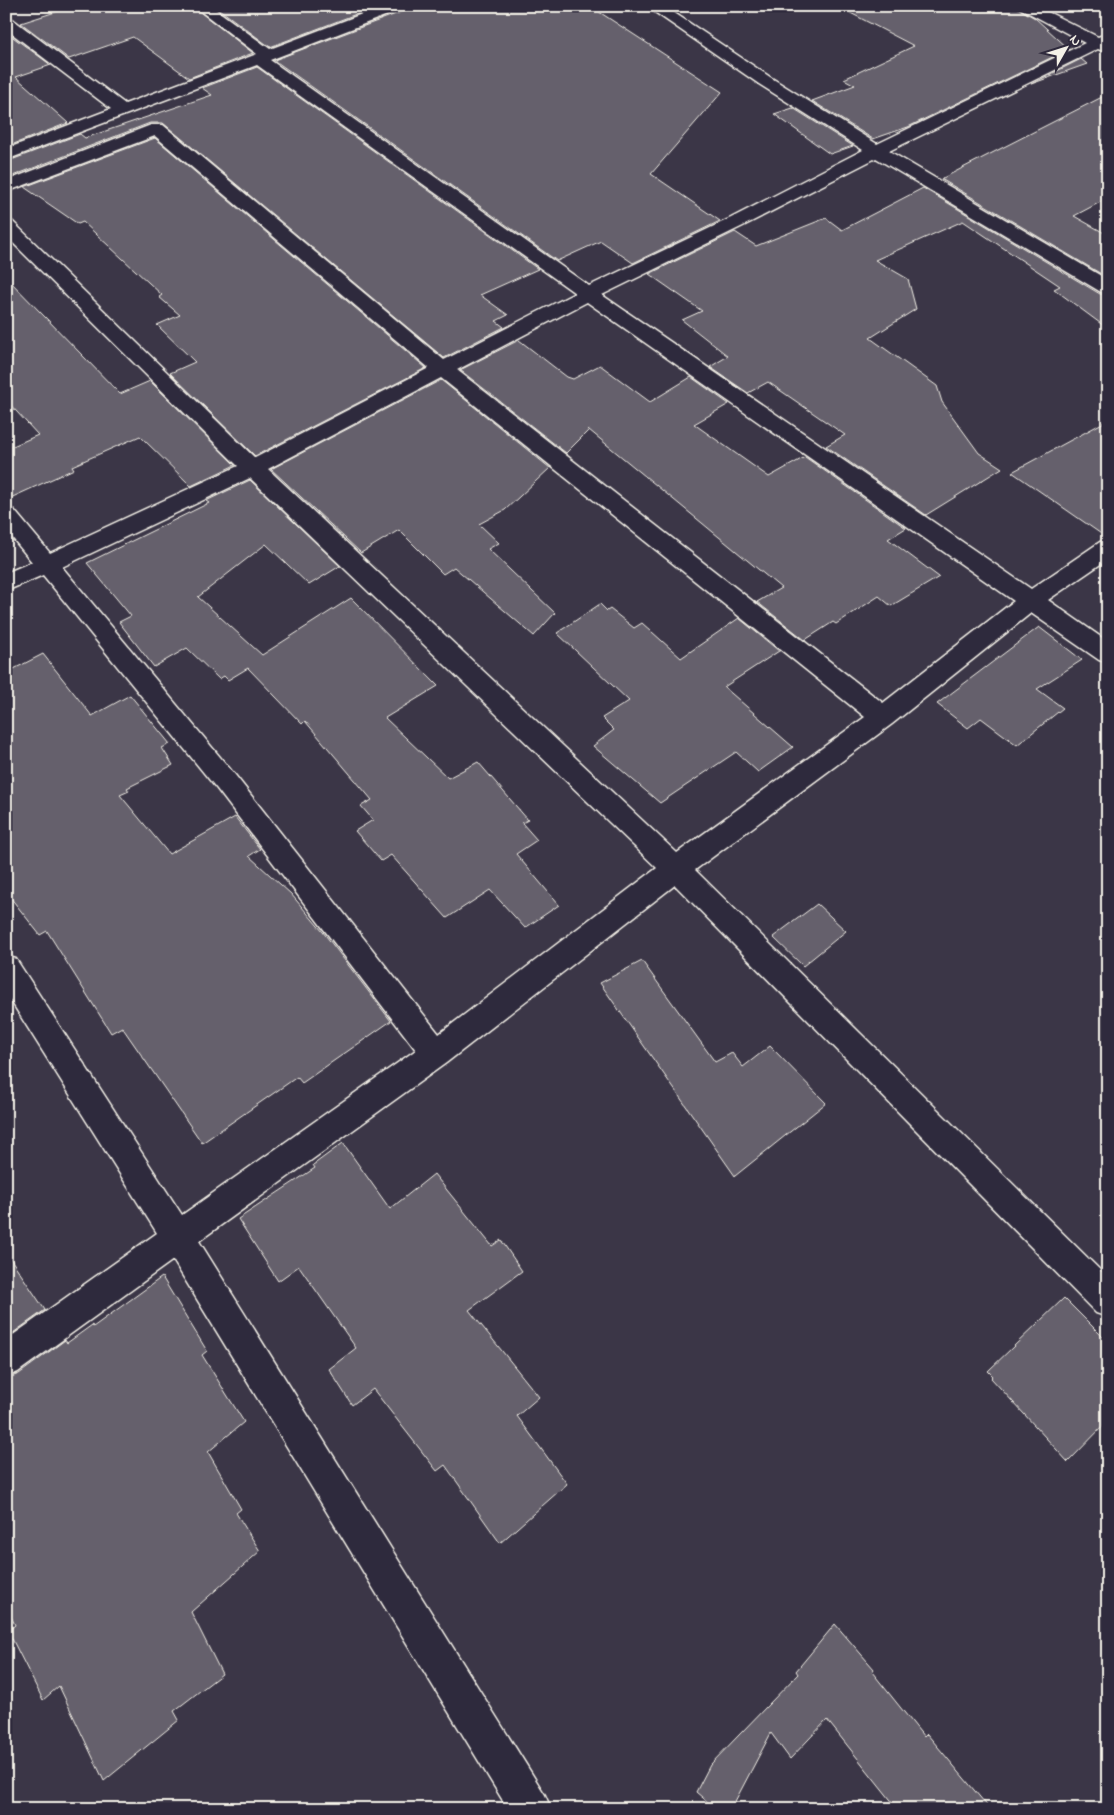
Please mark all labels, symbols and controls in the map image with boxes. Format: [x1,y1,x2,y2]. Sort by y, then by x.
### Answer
north arrow [1042,22,1092,72]
text: N [1064,30,1086,51]

